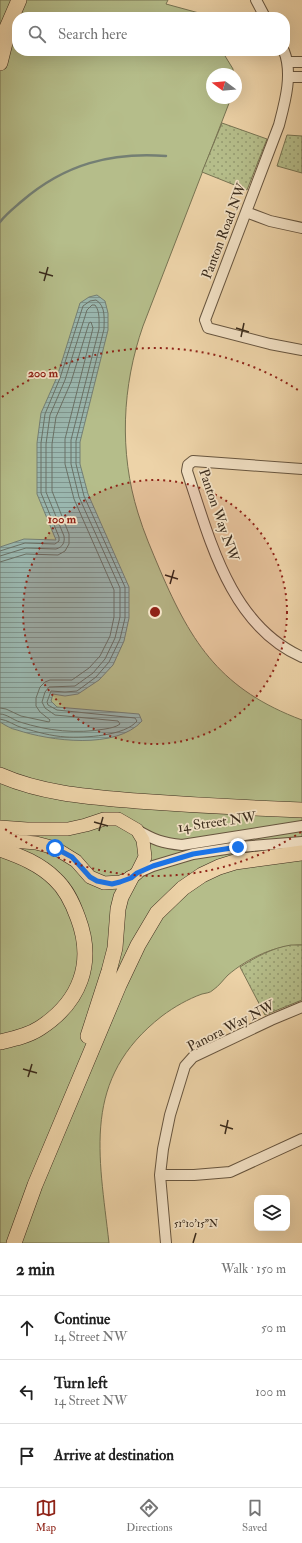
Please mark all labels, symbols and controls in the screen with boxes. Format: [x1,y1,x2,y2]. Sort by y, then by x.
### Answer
search box [12,12,290,56]
icon: search [26,23,48,45]
text: Search here [58,25,127,44]
north arrow [206,68,242,104]
street label: Panton Road NW [198,180,250,281]
text: 200 m [28,366,59,381]
street label: Panton Way NW [194,467,243,565]
text: 100 m [48,512,77,527]
centre of rings [148,605,162,619]
street label: 14 Street NW [177,808,258,836]
route end [229,838,247,856]
route start [46,839,64,857]
street label: Panora Way NW [184,996,279,1056]
map controls [254,1195,290,1231]
button: layers [254,1195,290,1231]
text: 51°10'15"N [174,1218,218,1230]
text: 2 min [16,1259,55,1280]
text: Walk · 150 m [221,1261,286,1277]
text: Continue [54,1310,110,1329]
icon: ahead [16,1317,38,1339]
text: 50 m [261,1320,286,1336]
text: 14 Street NW [54,1329,127,1345]
text: Turn left [54,1374,108,1393]
icon: left [16,1381,38,1403]
text: 100 m [255,1384,286,1400]
text: 14 Street NW [54,1393,127,1409]
icon: arrive [16,1445,38,1467]
text: Arrive at destination [54,1446,174,1465]
tab: Map [35,1497,57,1534]
tab: Directions [126,1497,173,1534]
tab: Saved [242,1497,267,1534]

